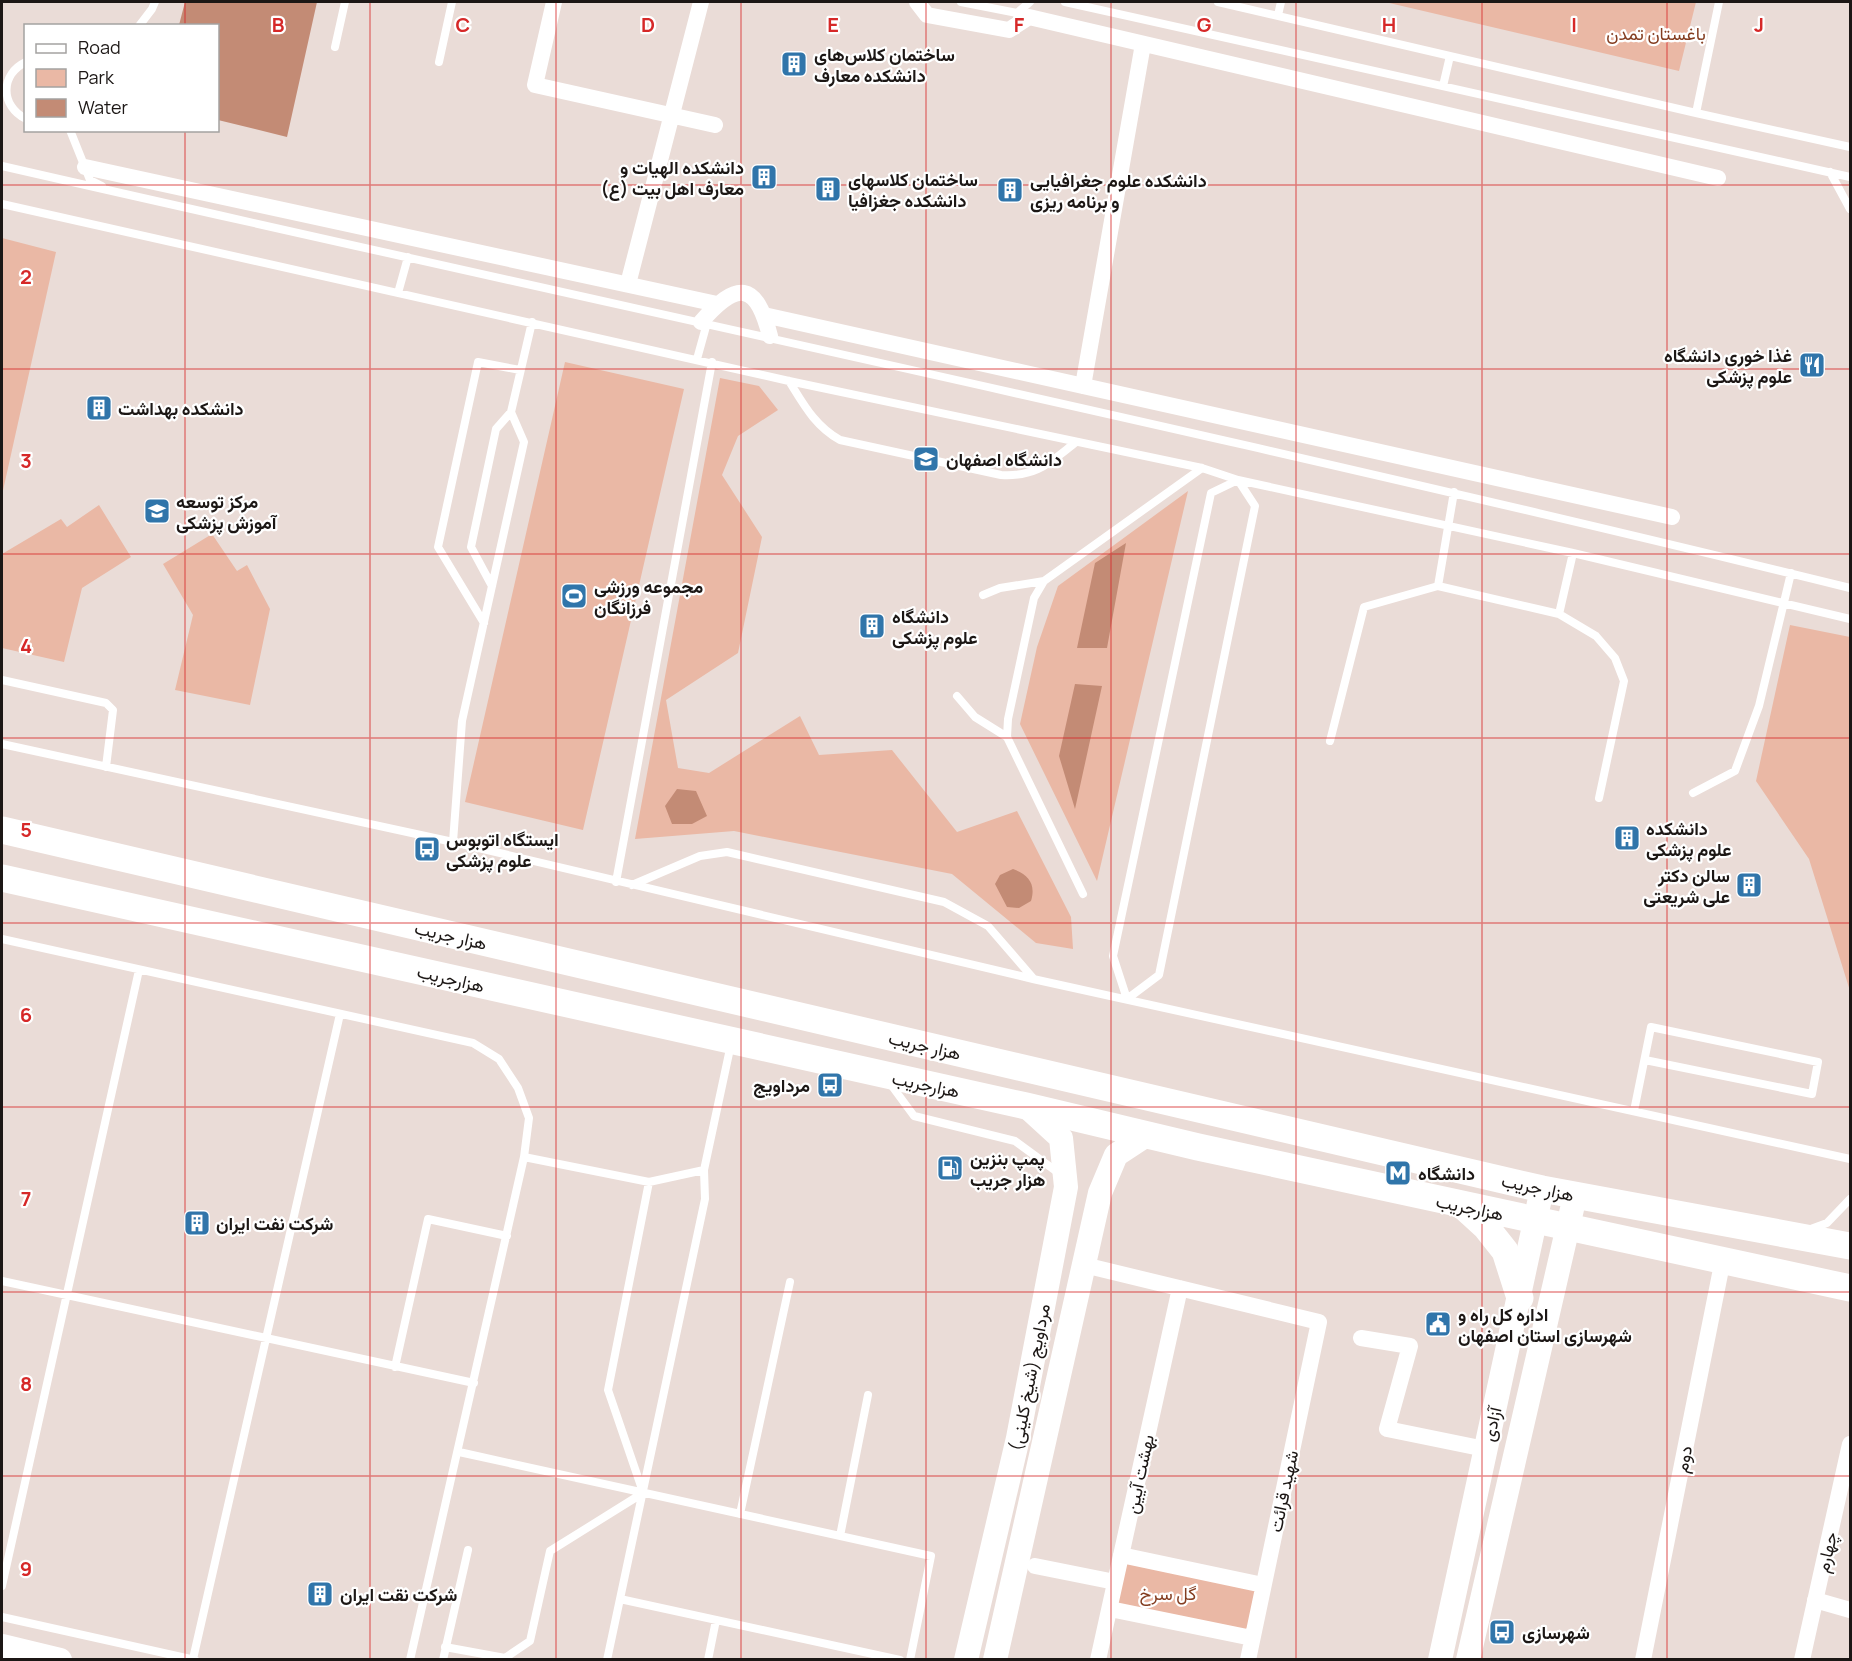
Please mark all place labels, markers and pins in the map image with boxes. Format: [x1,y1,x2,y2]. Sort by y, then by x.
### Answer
place label: ساختمان کلاس‌های دانشکده معارف [814,42,955,87]
building icon: ساختمان کلاس‌های دانشکده معارف [779,49,809,79]
place label: دانشکده الهیات و معارف اهل بیت (ع) [601,155,744,201]
building icon: دانشکده الهیات و معارف اهل بیت (ع) [749,162,779,192]
place label: ساختمان کلاسهای دانشکده جغزافیا [848,167,978,212]
place label: دانشکده علوم جغرافیایی و برنامه ریزی [1030,168,1207,213]
building icon: ساختمان کلاسهای دانشکده جغزافیا [813,174,843,204]
building icon: دانشکده علوم جغرافیایی و برنامه ریزی [995,175,1025,205]
place label: غذا خوری دانشگاه علوم پزشکی [1664,343,1792,389]
restaurant icon: غذا خوری دانشگاه علوم پزشکی [1797,350,1827,380]
building icon: دانشکده بهداشت [84,393,114,423]
place label: دانشکده بهداشت [118,396,244,420]
school or university icon: دانشگاه اصفهان [911,444,941,474]
place label: دانشگاه اصفهان [946,447,1062,471]
place label: مرکز توسعه آموزش پزشکی [176,489,278,535]
school or university icon: مرکز توسعه آموزش پزشکی [142,496,172,526]
place label: مجموعه ورزشی فرزانگان [594,574,703,619]
sports icon: مجموعه ورزشی فرزانگان [559,581,589,611]
place label: دانشگاه علوم پزشکی [892,604,978,650]
building icon: دانشگاه علوم پزشکی [857,611,887,641]
place label: دانشکده علوم پزشکی [1646,816,1732,862]
building icon: دانشکده علوم پزشکی [1612,823,1642,853]
place label: ایستگاه اتوبوس علوم پزشکی [446,827,559,873]
bus stop icon: ایستگاه اتوبوس علوم پزشکی [412,834,442,864]
place label: سالن دکتر علی شریعتی [1643,863,1730,908]
building icon: سالن دکتر علی شریعتی [1734,870,1764,900]
bus stop icon: مرداویج [815,1070,845,1100]
place label: مرداویج [753,1073,810,1098]
place label: پمپ بنزین هزار جریب [970,1146,1045,1191]
fuel station icon: پمپ بنزین هزار جریب [935,1153,965,1183]
metro station icon: دانشگاه [1383,1158,1413,1188]
place label: دانشگاه [1418,1161,1475,1185]
building icon: شرکت نفت ایران [182,1208,212,1238]
place label: شرکت نفت ایران [216,1211,333,1235]
place label: اداره کل راه و شهرسازی استان اصفهان [1458,1302,1632,1347]
public building icon: اداره کل راه و شهرسازی استان اصفهان [1423,1309,1453,1339]
building icon: شرکت نقت ایران [305,1579,335,1609]
place label: شرکت نقت ایران [340,1582,457,1606]
bus stop icon: شهرسازی [1487,1617,1517,1647]
place label: شهرسازی [1522,1620,1590,1644]

